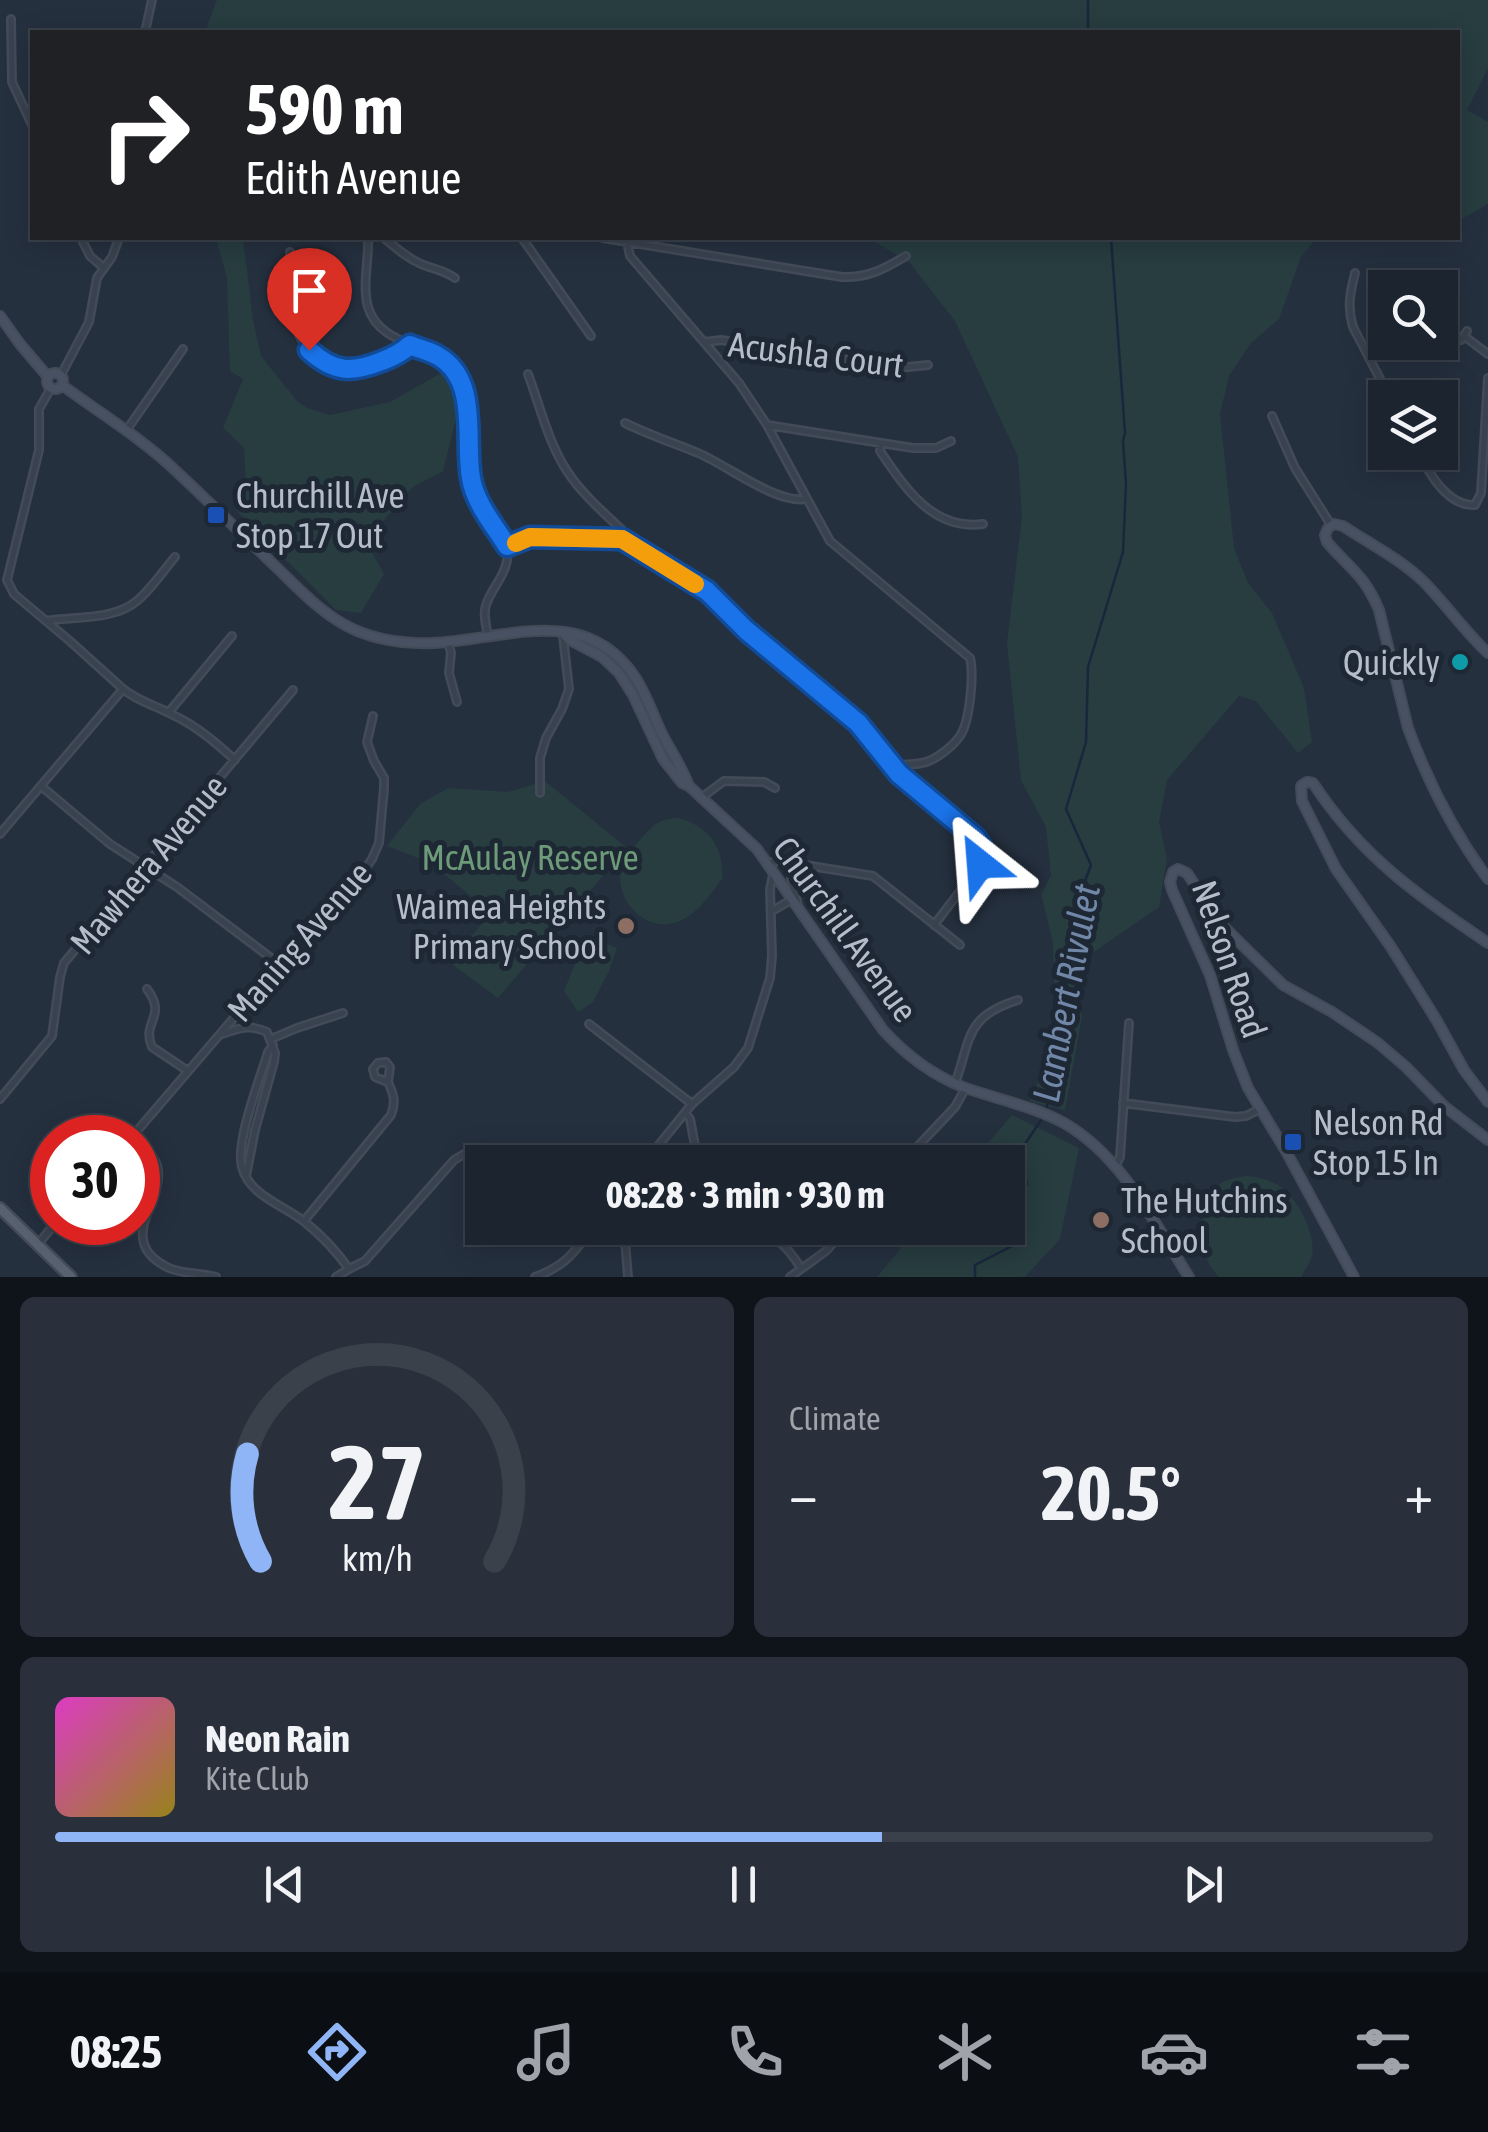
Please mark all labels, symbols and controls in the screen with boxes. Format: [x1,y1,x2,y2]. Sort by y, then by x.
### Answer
text: 590 m [245,69,404,149]
icon: right [80,70,210,200]
text: Edith Avenue [245,152,461,204]
pin [267,248,352,351]
icon: arrive [282,263,337,318]
map controls [1368,270,1458,470]
button: search [1368,270,1458,360]
street label: Acushla Court [726,323,906,385]
button: layers [1368,380,1458,470]
place label: Churchill Ave Stop 17 Out [236,475,404,555]
marker: Churchill Ave Stop 17 Out [205,504,227,526]
place label: Quickly [1343,642,1440,682]
marker: Quickly [1449,651,1471,673]
street label: Mawhera Avenue [62,766,234,962]
position arrow [928,812,1032,916]
street label: Churchill Avenue [766,829,926,1029]
park label: McAulay Reserve [421,837,639,877]
street label: Maning Avenue [219,853,379,1029]
street label: Nelson Road [1185,875,1275,1043]
water label: Lambert Rivulet [1024,880,1108,1106]
place label: Waimea Heights Primary School [396,886,606,966]
marker: Waimea Heights Primary School [615,915,637,937]
place label: Nelson Rd Stop 15 In [1313,1102,1443,1182]
speed limit sign: 30 [30,1115,160,1245]
marker: Nelson Rd Stop 15 In [1282,1131,1304,1153]
text: 08:28 · 3 min · 930 m [605,1173,885,1216]
place label: The Hutchins School [1121,1180,1288,1260]
marker: The Hutchins School [1090,1209,1112,1231]
text: Climate [789,1400,881,1437]
text: 27 [328,1422,426,1541]
text: 20.5° [1041,1450,1181,1536]
text: − [789,1462,818,1525]
text: + [1404,1462,1433,1525]
text: km/h [342,1538,412,1579]
text: Neon Rain [205,1717,350,1760]
text: Kite Club [205,1760,309,1797]
icon: previous [257,1857,312,1912]
icon: pause [716,1857,771,1912]
icon: next [1176,1857,1231,1912]
icon: directions [302,2017,372,2087]
icon: music [511,2017,581,2087]
icon: phone [720,2017,790,2087]
icon: climate [930,2017,1000,2087]
icon: car [1139,2017,1209,2087]
icon: filters [1348,2017,1418,2087]
text: 08:25 [70,2026,162,2078]

